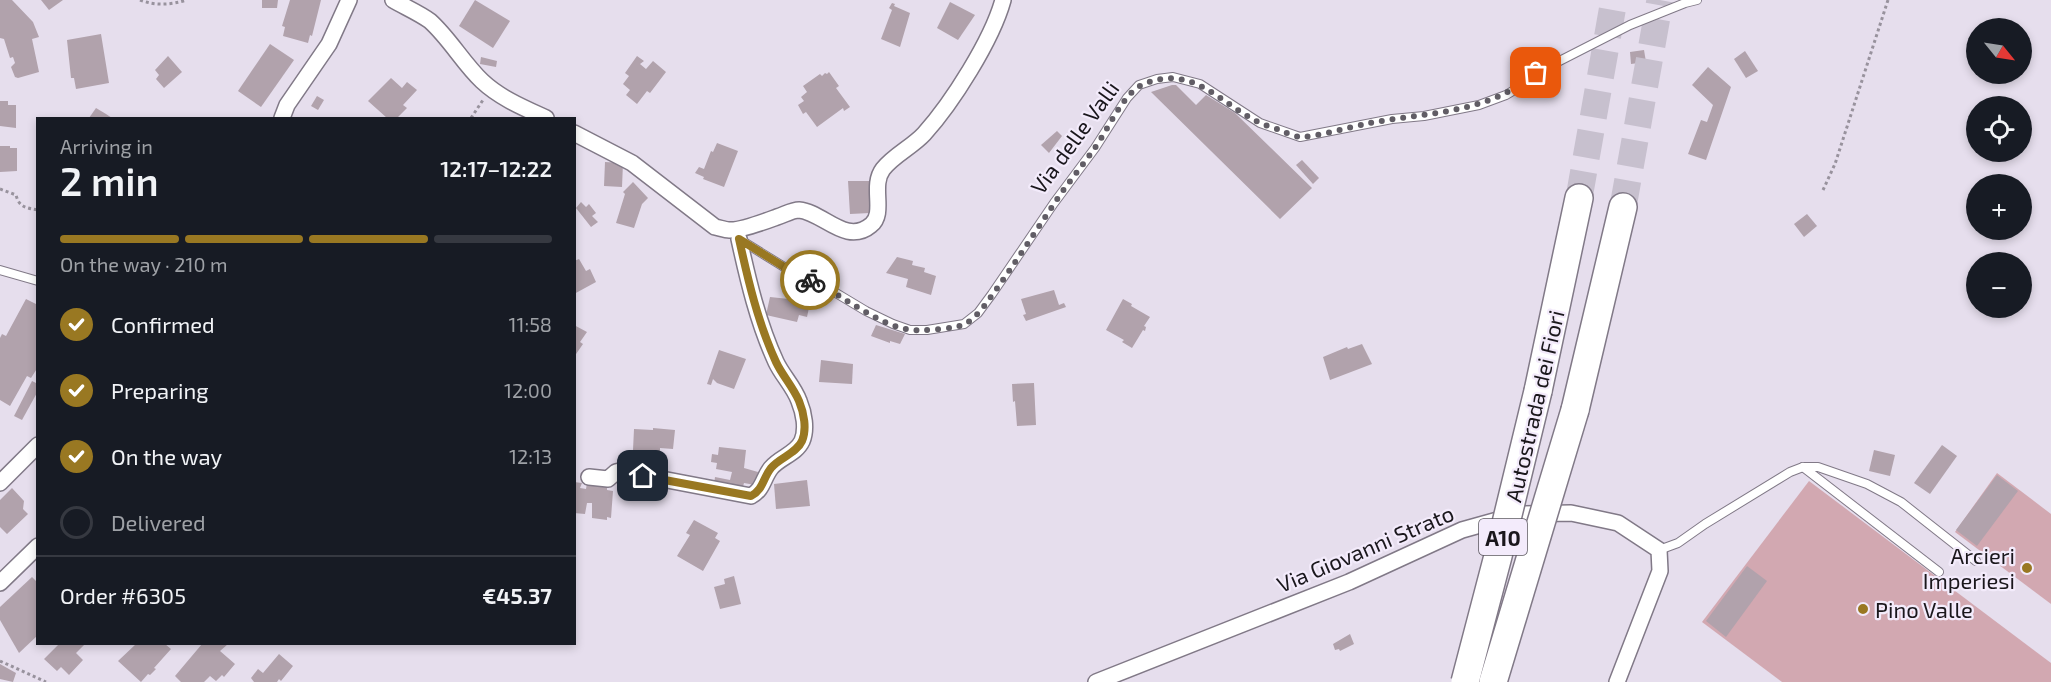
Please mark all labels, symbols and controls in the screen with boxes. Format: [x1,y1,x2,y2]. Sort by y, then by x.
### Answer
north arrow [1966,18,2032,84]
map controls [1966,18,2032,318]
pin [1510,47,1561,98]
icon: bag [1519,56,1552,89]
street label: Via delle Valli [1024,76,1124,198]
button: locate [1966,96,2032,162]
text: Arriving in [60,134,153,158]
text: 12:17–12:22 [440,155,552,181]
text: 2 min [60,157,159,204]
button: + [1966,174,2032,240]
courier [780,250,840,310]
text: On the way · 210 m [60,252,228,276]
button: − [1966,252,2032,318]
icon: bike [794,264,827,297]
icon: check [60,308,93,341]
street label: Autostrada dei Fiori [1499,308,1569,504]
text: Confirmed [111,311,215,337]
text: 11:58 [509,312,552,336]
icon: check [60,374,93,407]
text: Preparing [111,377,209,403]
text: 12:00 [504,378,552,402]
icon: check [60,440,93,473]
text: On the way [111,443,222,469]
text: 12:13 [509,444,552,468]
pin [617,450,668,501]
icon: home [626,459,659,492]
street label: Via Giovanni Strato [1273,499,1457,597]
text: Delivered [111,509,206,535]
road number: A10 [1479,519,1527,555]
place label: Arcieri Imperiesi [1923,542,2015,593]
marker: Arcieri Imperiesi [2020,561,2034,575]
text: Order #6305 [60,582,186,608]
text: €45.37 [482,582,552,608]
place label: Pino Valle [1875,596,1973,622]
marker: Pino Valle [1856,602,1870,616]

